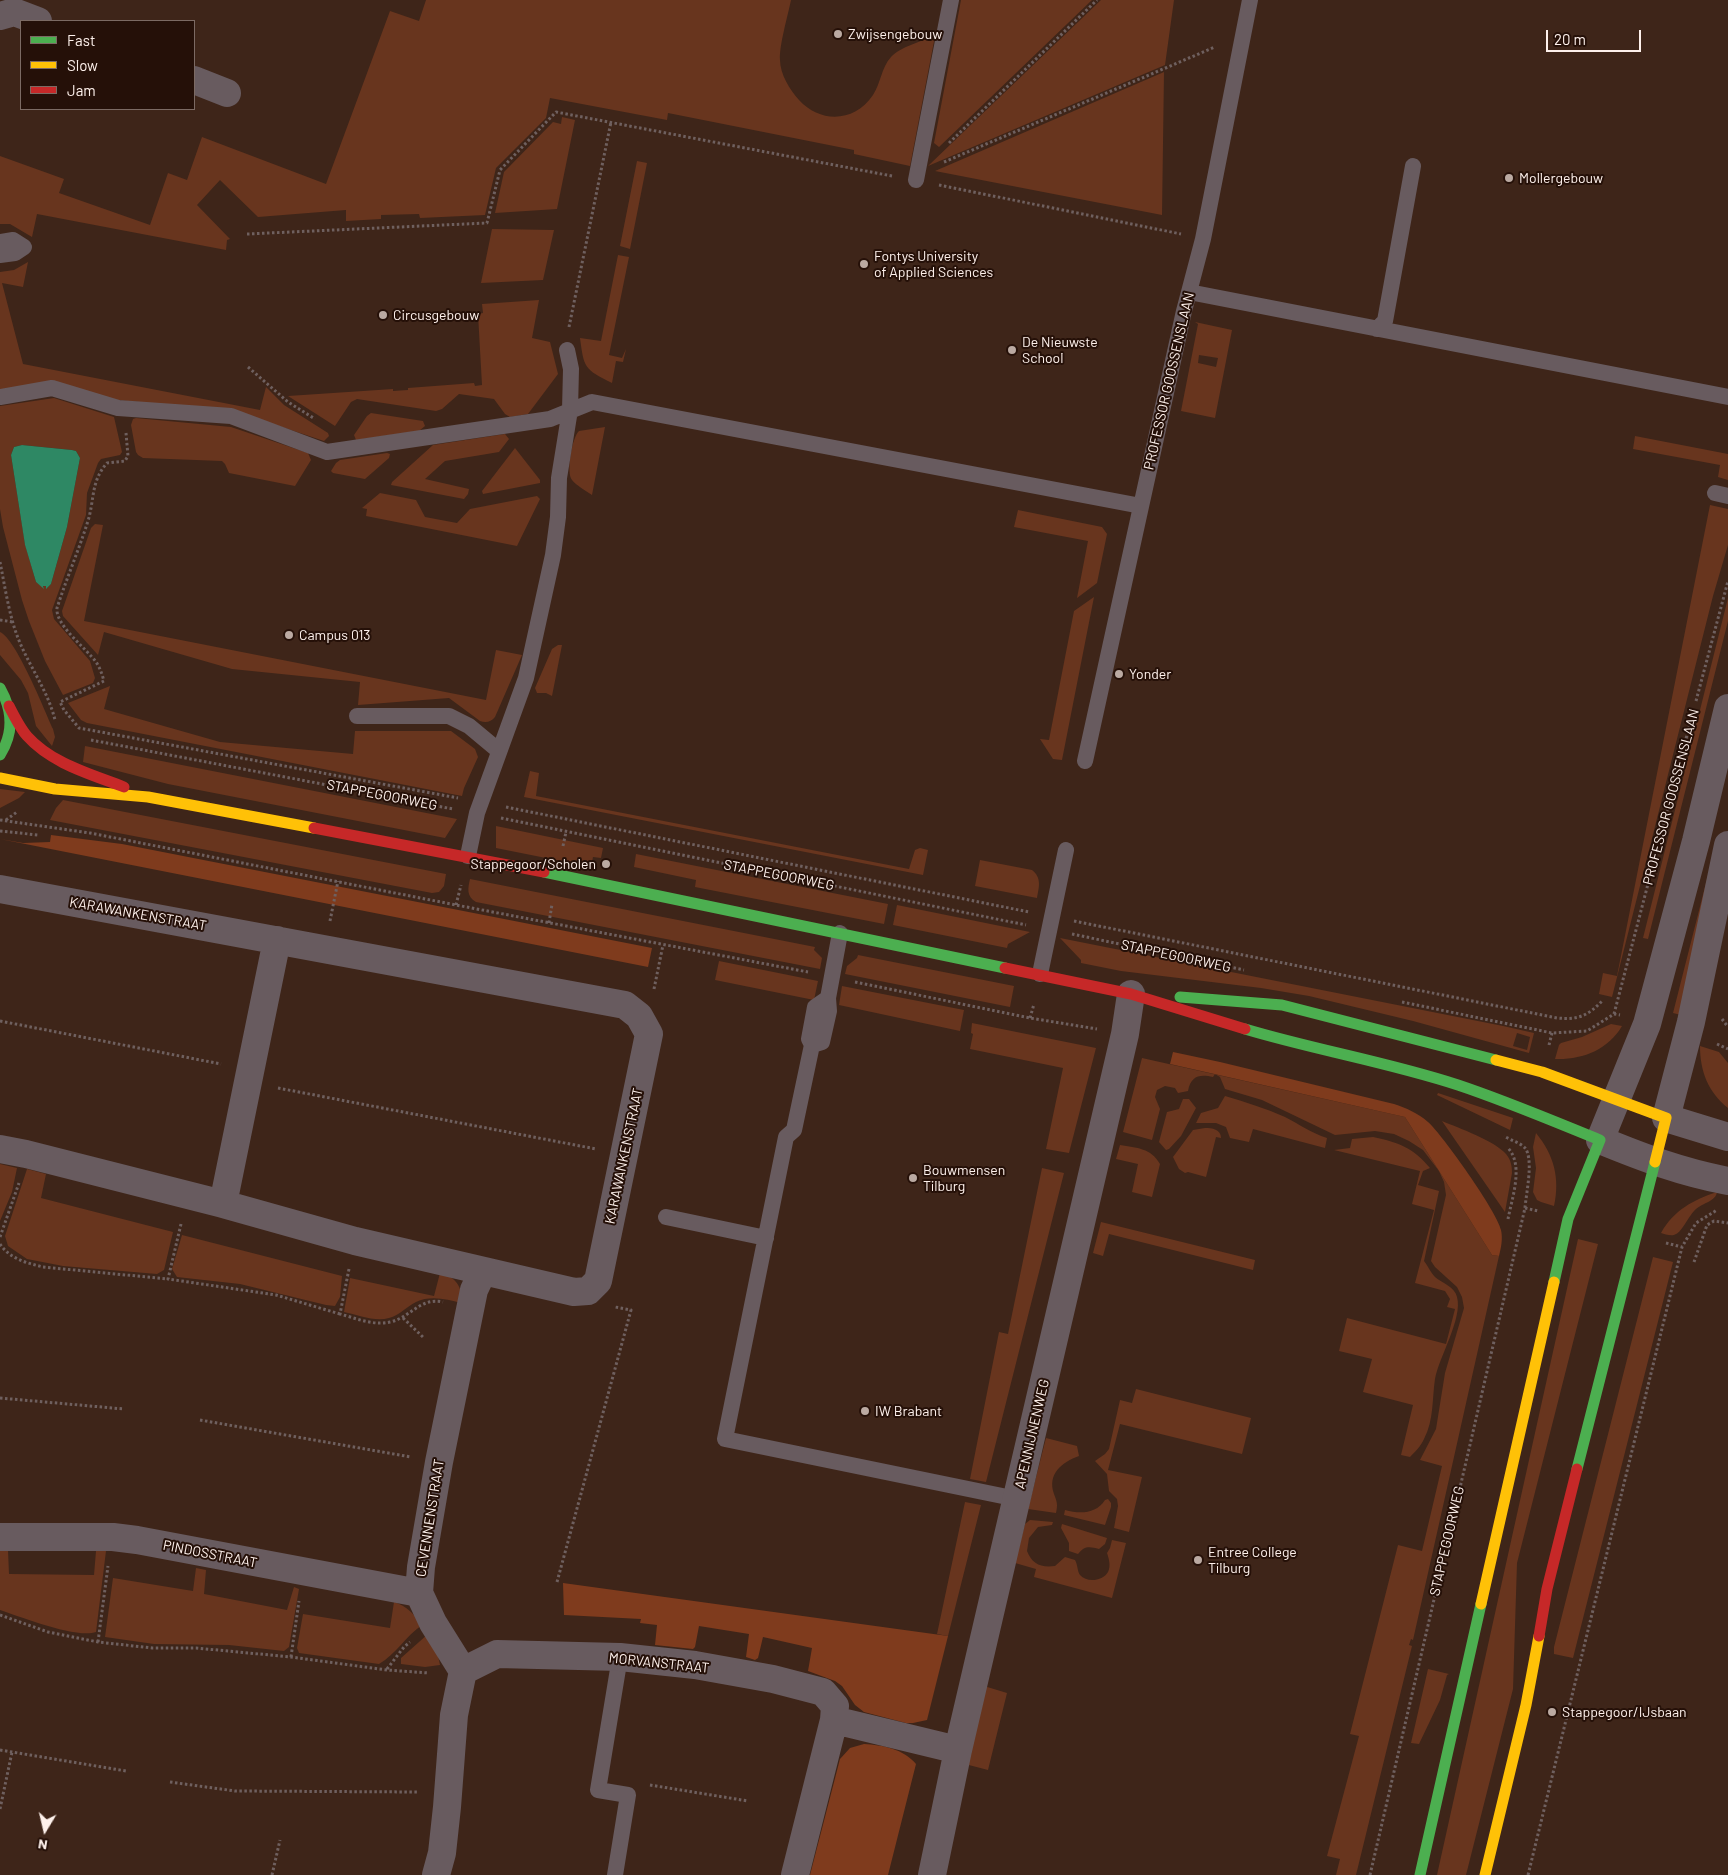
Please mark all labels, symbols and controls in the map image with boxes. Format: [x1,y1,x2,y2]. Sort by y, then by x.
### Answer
legend [20,20,195,110]
scale bar [1548,20,1643,52]
place label: Zwijsengebouw [848,26,942,42]
marker: Zwijsengebouw [832,28,844,40]
text: 20 m [1554,30,1586,48]
text: Fast [67,31,95,49]
text: Slow [67,56,98,74]
text: Jam [67,81,96,99]
place label: Mollergebouw [1519,170,1603,186]
marker: Mollergebouw [1503,172,1515,184]
place label: Fontys University of Applied Sciences [874,248,993,280]
marker: Fontys University of Applied Sciences [858,258,870,270]
street label: PROFESSOR GOOSSENSLAAN [1140,291,1198,471]
place label: Circusgebouw [393,307,479,323]
marker: Circusgebouw [377,309,389,321]
place label: De Nieuwste School [1022,334,1098,367]
marker: De Nieuwste School [1006,344,1018,356]
place label: Campus 013 [299,627,371,643]
marker: Campus 013 [283,629,295,641]
place label: Yonder [1129,666,1171,682]
marker: Yonder [1113,668,1125,680]
street label: PROFESSOR GOOSSENSLAAN [1639,707,1703,887]
street label: STAPPEGOORWEG [325,776,439,814]
place label: Stappegoor/Scholen [471,856,596,872]
street label: STAPPEGOORWEG [722,856,836,894]
marker: Stappegoor/Scholen [600,858,612,870]
street label: KARAWANKENSTRAAT [68,894,208,934]
street label: STAPPEGOORWEG [1119,936,1233,976]
street label: KARAWANKENSTRAAT [601,1086,647,1226]
place label: Bouwmensen Tilburg [923,1162,1005,1194]
marker: Bouwmensen Tilburg [907,1172,919,1184]
street label: APENNIJNENWEG [1011,1378,1053,1490]
place label: IW Brabant [875,1403,942,1419]
marker: IW Brabant [859,1405,871,1417]
street label: CEVENNENSTRAAT [412,1458,448,1578]
street label: STAPPEGOORWEG [1426,1484,1468,1598]
street label: PINDOSSTRAAT [161,1537,259,1571]
place label: Entree College Tilburg [1208,1544,1297,1576]
marker: Entree College Tilburg [1192,1554,1204,1566]
street label: MORVANSTRAAT [608,1649,710,1677]
place label: Stappegoor/IJsbaan [1562,1704,1687,1720]
marker: Stappegoor/IJsbaan [1546,1706,1558,1718]
north arrow [20,1805,70,1855]
text: N [37,1836,49,1854]

